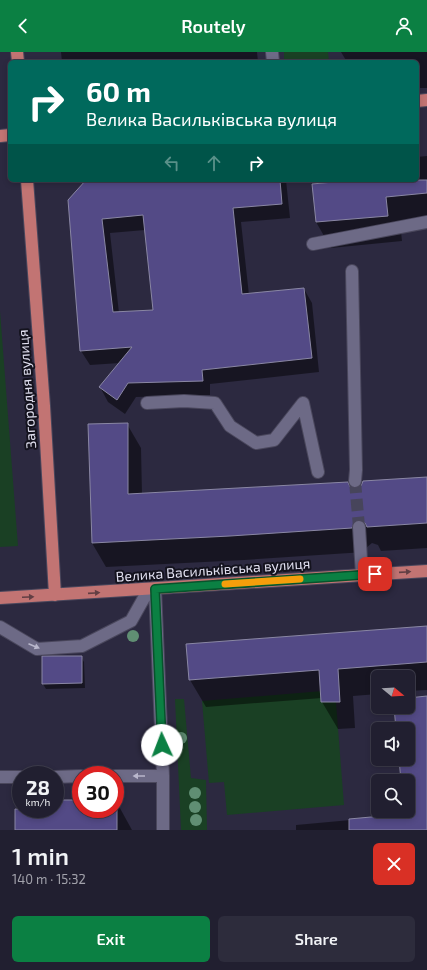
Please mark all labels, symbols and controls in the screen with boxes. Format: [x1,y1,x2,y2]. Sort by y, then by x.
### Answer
icon: back [12,15,34,37]
text: Routely [181,15,246,37]
icon: person [393,15,415,37]
text: 60 m [86,74,151,108]
icon: right [20,76,72,128]
text: Велика Васильківська вулиця [86,108,337,130]
icon: left [161,152,183,174]
icon: ahead [203,152,225,174]
icon: right [245,152,267,174]
street label: Загородня вулиця [14,329,39,449]
street label: Велика Васильківська вулиця [115,554,311,585]
pin [358,557,392,591]
icon: arrive [364,563,386,585]
one-way arrow [399,569,412,576]
one-way arrow [88,590,101,596]
one-way arrow [22,593,34,600]
one-way arrow [28,642,40,649]
north arrow [371,670,415,714]
map controls [371,670,415,818]
button: sound [371,722,415,766]
position arrow [141,724,183,766]
speed limit sign: 30 [72,766,124,818]
one-way arrow [132,773,145,779]
button: search [371,774,415,818]
text: 28 [26,775,50,799]
text: km/h [26,796,50,808]
text: 1 min [12,841,69,870]
button: close [373,843,415,885]
text: 140 m · 15:32 [12,871,86,887]
button: Exit [12,916,210,962]
button: Share [218,916,415,962]

